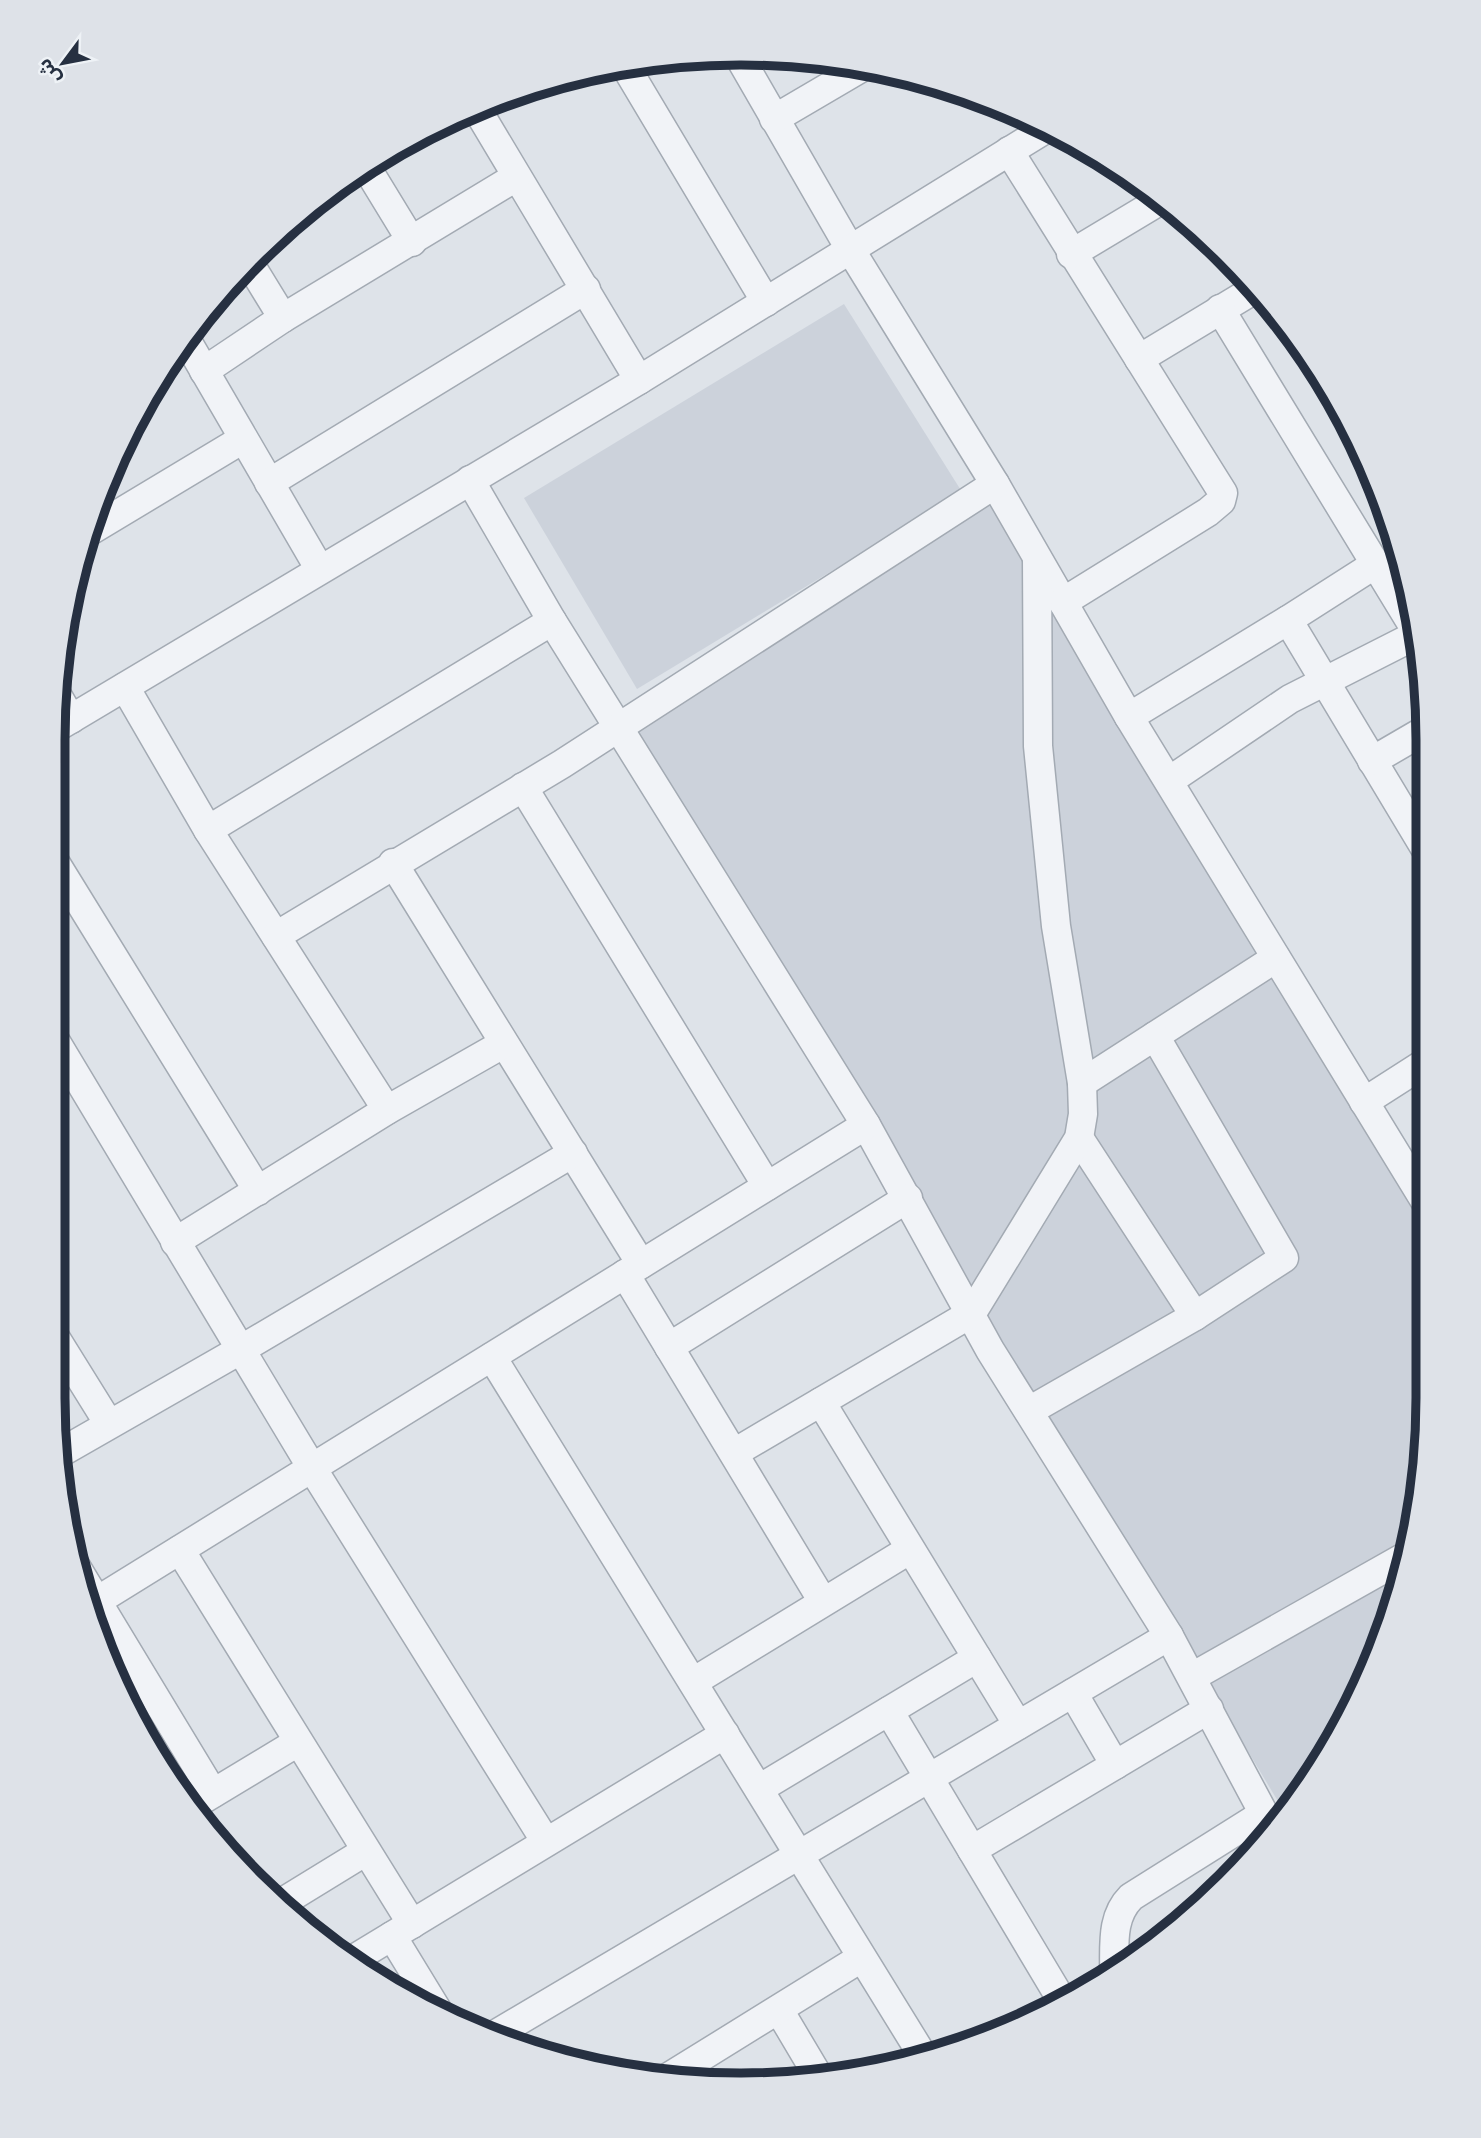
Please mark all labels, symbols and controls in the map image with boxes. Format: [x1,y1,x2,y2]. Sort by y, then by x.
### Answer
north arrow [28,28,98,98]
text: ش [32,55,65,89]

